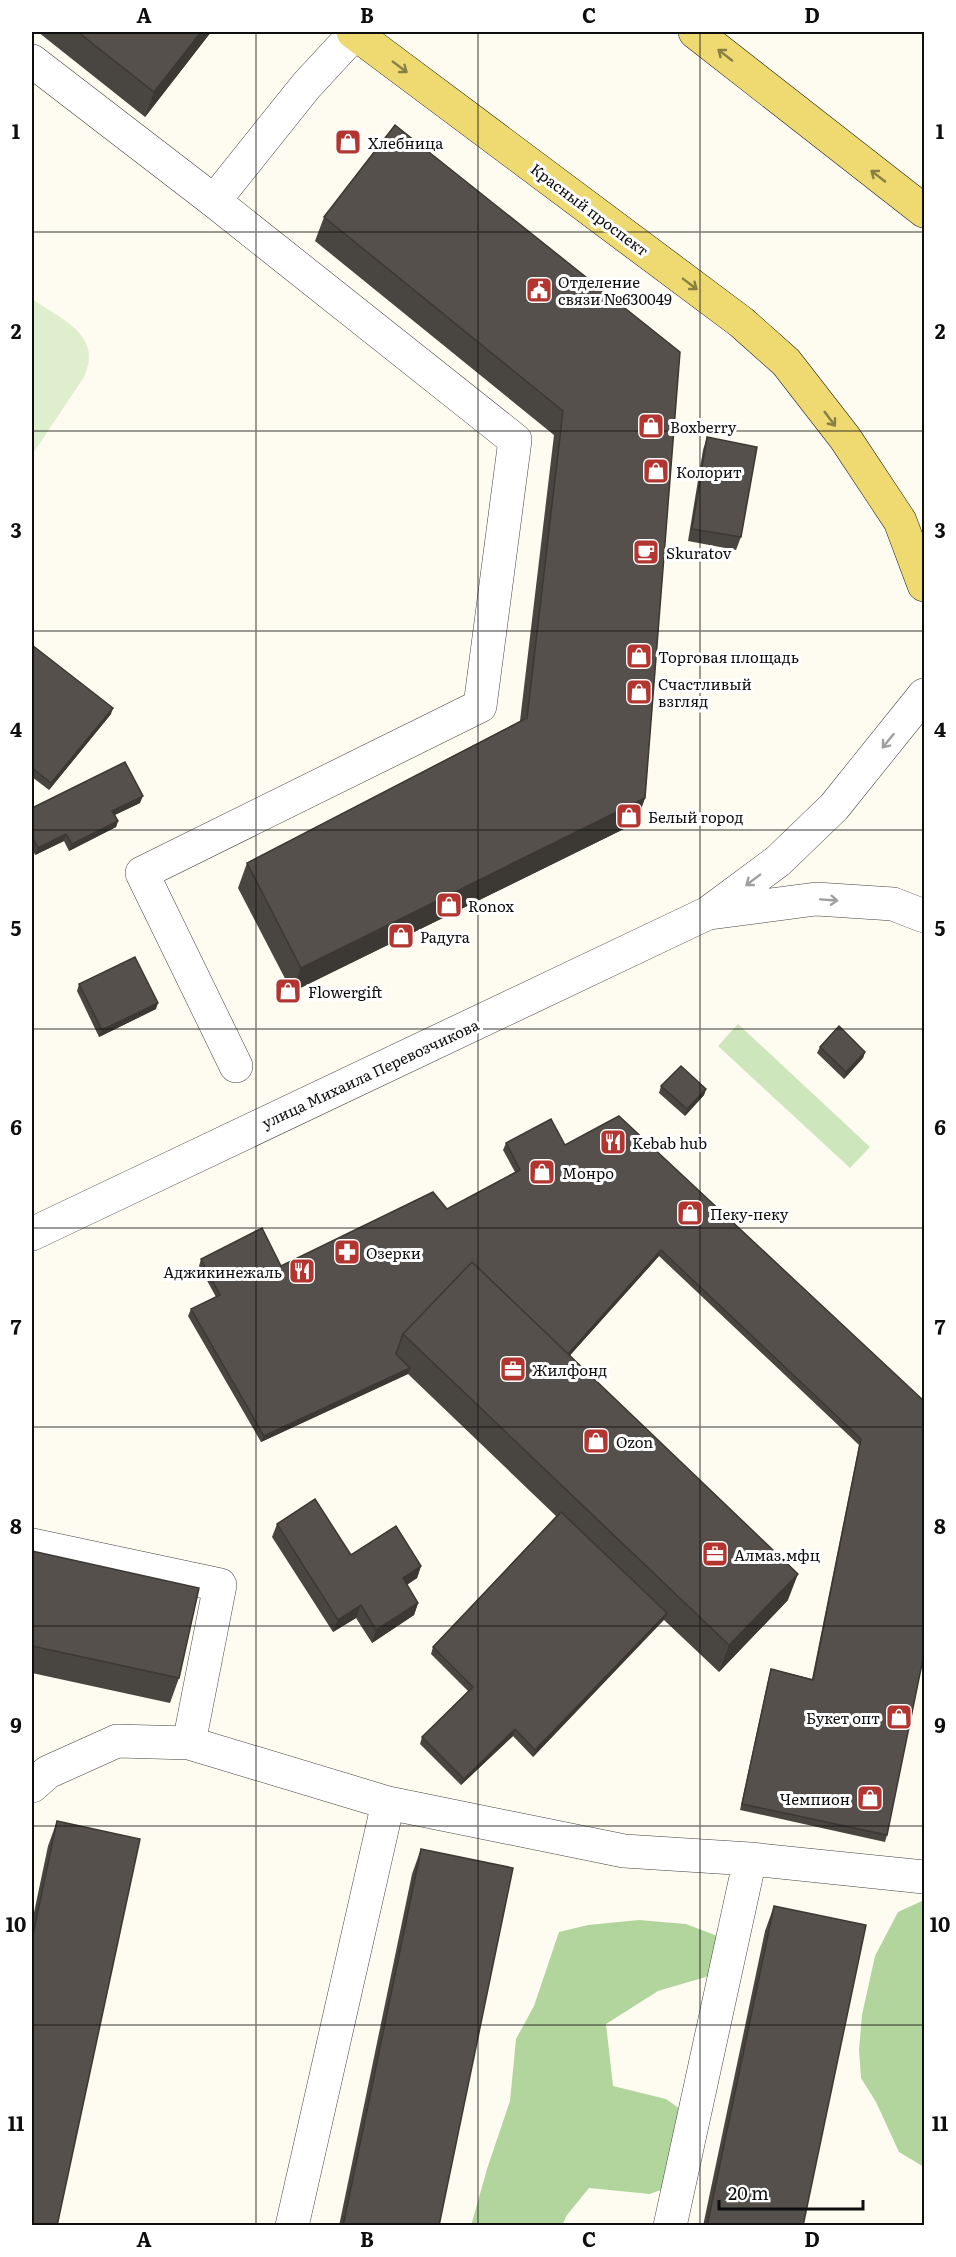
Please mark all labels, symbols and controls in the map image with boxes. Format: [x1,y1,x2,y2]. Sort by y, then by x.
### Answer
text: A [136,0,152,29]
text: B [360,0,374,29]
text: C [582,0,596,29]
text: D [804,0,820,29]
one-way arrow [717,48,733,61]
one-way arrow [391,60,407,73]
text: 1 [12,115,20,145]
text: 1 [936,115,944,145]
shop icon: Хлебница [333,127,363,157]
place label: Хлебница [368,131,444,154]
street label: Красный проспект [526,157,654,261]
one-way arrow [871,169,887,182]
place label: Отделение связи №630049 [558,270,672,310]
public building icon: Отделение связи №630049 [524,275,554,305]
one-way arrow [682,278,698,291]
text: 2 [11,315,22,345]
text: 2 [935,315,946,345]
one-way arrow [823,410,836,426]
shop icon: Boxberry [636,411,666,441]
place label: Boxberry [670,415,737,438]
shop icon: Колорит [641,456,671,486]
place label: Колорит [676,460,742,483]
text: 3 [10,514,22,544]
text: 3 [934,514,946,544]
cafe icon: Skuratov [631,537,661,567]
place label: Skuratov [666,541,732,564]
shop icon: Торговая площадь [624,641,654,671]
place label: Торговая площадь [658,645,799,668]
place label: Счастливый взгляд [658,672,752,712]
shop icon: Счастливый взгляд [624,677,654,707]
text: 4 [10,713,22,743]
text: 4 [934,713,946,743]
one-way arrow [881,732,894,748]
shop icon: Белый город [614,801,644,831]
place label: Белый город [648,805,743,828]
one-way arrow [745,874,761,886]
shop icon: Ronox [434,890,464,920]
place label: Ronox [468,894,514,917]
one-way arrow [818,895,838,906]
text: 5 [11,912,22,942]
text: 5 [935,912,946,942]
shop icon: Радуга [386,921,416,951]
place label: Радуга [420,925,471,948]
shop icon: Flowergift [273,976,303,1006]
place label: Flowergift [308,980,382,1003]
street label: улица Михаила Перевозчикова [258,1012,483,1134]
text: 6 [10,1111,22,1141]
text: 6 [934,1111,946,1141]
restaurant icon: Kebab hub [598,1127,628,1157]
place label: Kebab hub [632,1131,707,1154]
shop icon: Монро [527,1157,557,1187]
place label: Монро [562,1161,614,1184]
shop icon: Пеку-пеку [675,1198,705,1228]
place label: Пеку-пеку [710,1202,789,1225]
pharmacy icon: Озерки [332,1237,362,1267]
place label: Озерки [366,1241,421,1264]
restaurant icon: Аджикинежаль [287,1256,317,1286]
place label: Аджикинежаль [163,1260,282,1283]
text: 7 [11,1311,22,1341]
text: 7 [935,1311,946,1341]
office icon: Жилфонд [498,1354,528,1384]
place label: Жилфонд [532,1358,607,1381]
shop icon: Ozon [581,1426,611,1456]
place label: Ozon [616,1430,653,1453]
text: 8 [10,1510,22,1540]
text: 8 [934,1510,946,1540]
office icon: Алмаз.мфц [700,1539,730,1569]
place label: Алмаз.мфц [734,1543,820,1566]
shop icon: Букет опт [884,1702,914,1732]
place label: Букет опт [806,1706,880,1729]
text: 9 [10,1709,22,1739]
text: 9 [934,1709,946,1739]
shop icon: Чемпион [855,1783,885,1813]
place label: Чемпион [780,1787,850,1810]
text: 10 [6,1908,26,1938]
text: 10 [930,1908,950,1938]
text: 11 [8,2107,24,2137]
text: 11 [932,2107,948,2137]
scale bar [719,2173,863,2211]
text: 20 m [728,2179,769,2206]
text: A [136,2223,152,2253]
text: B [360,2223,374,2253]
text: C [582,2223,596,2253]
text: D [804,2223,820,2253]

